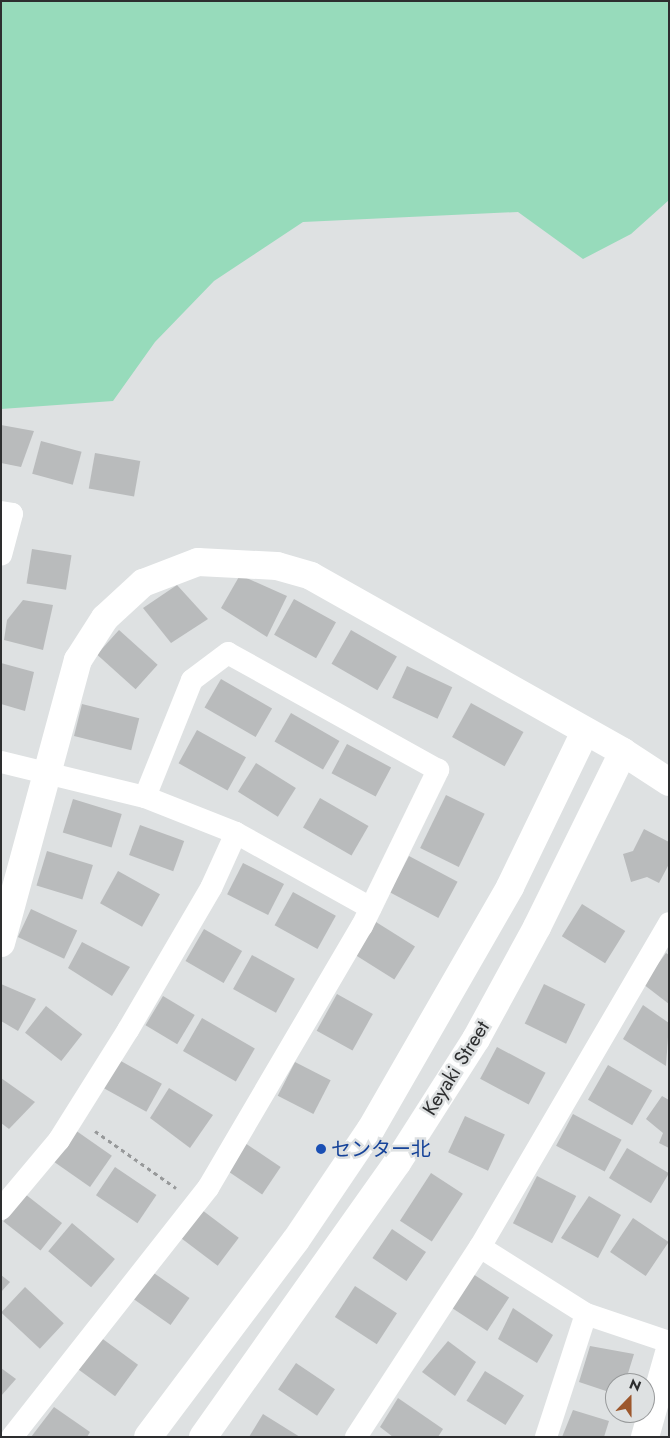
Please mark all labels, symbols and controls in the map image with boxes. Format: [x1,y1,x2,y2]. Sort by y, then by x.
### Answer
street label: Keyaki Street [418,1016,494,1120]
place label: センター北 [331,1137,431,1161]
marker: センター北 [315,1143,327,1155]
north arrow [605,1373,655,1423]
text: N [626,1374,644,1396]

